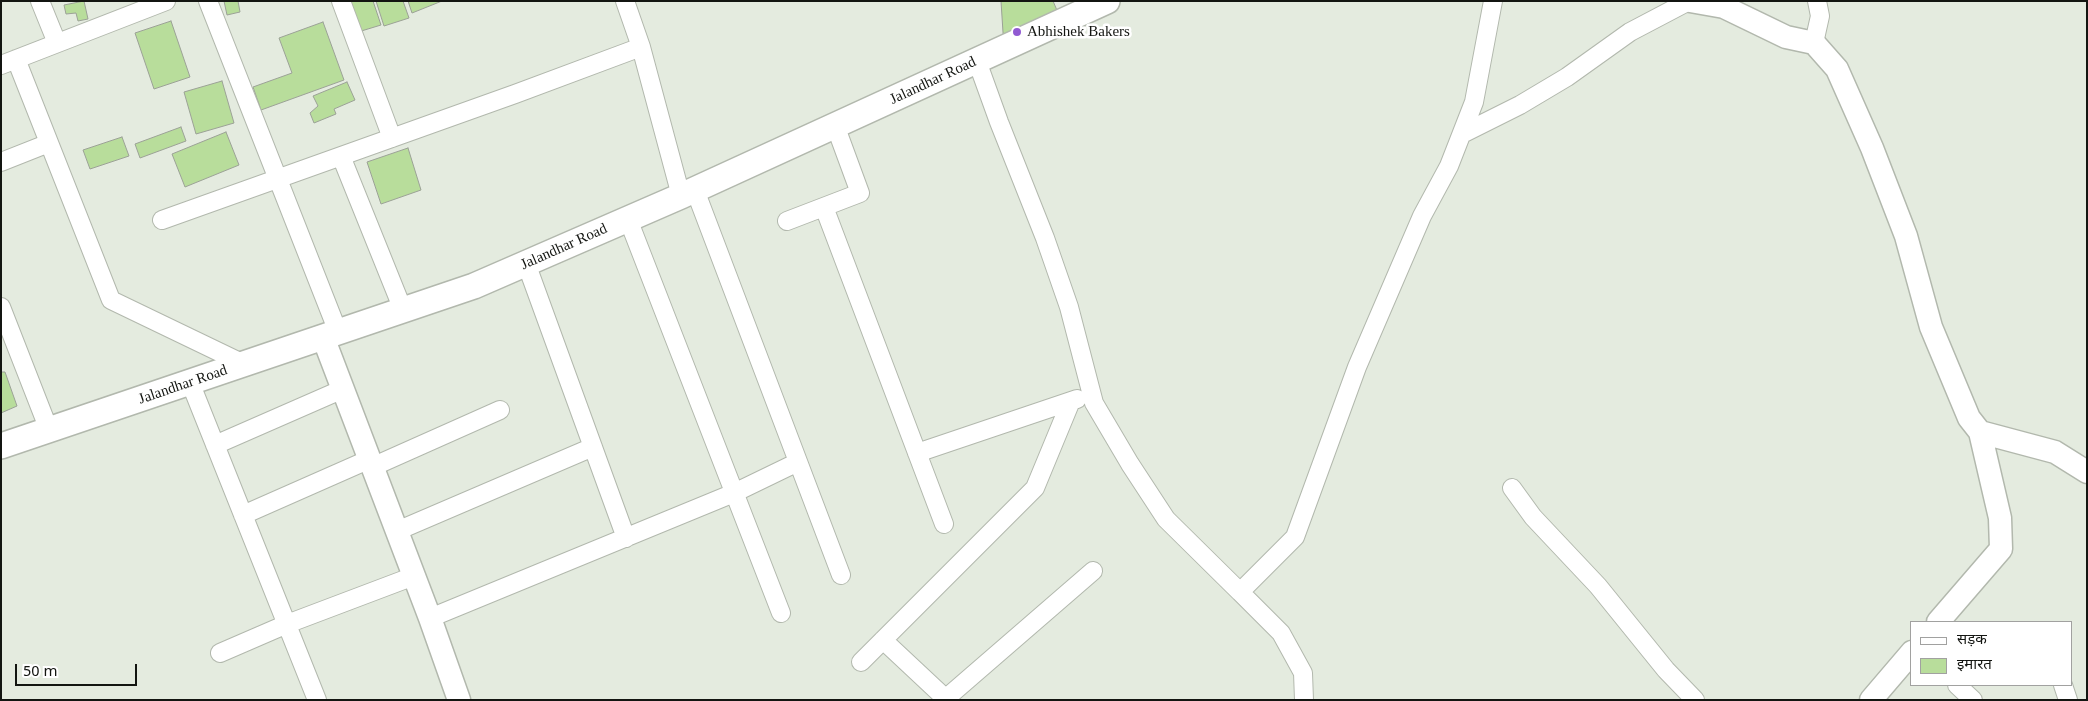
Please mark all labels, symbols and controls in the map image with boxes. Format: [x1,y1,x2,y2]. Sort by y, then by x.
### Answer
place label: Abhishek Bakers [1027,23,1144,41]
marker: Abhishek Bakers [1011,26,1023,38]
street label: Jalandhar Road [881,50,985,112]
street label: Jalandhar Road [511,217,617,277]
street label: Jalandhar Road [129,359,237,411]
legend [1910,621,2073,686]
text: सड़क [1957,631,1987,650]
scale bar [18,654,140,686]
text: इमारत [1957,656,1992,675]
text: 50 m [23,663,57,682]

